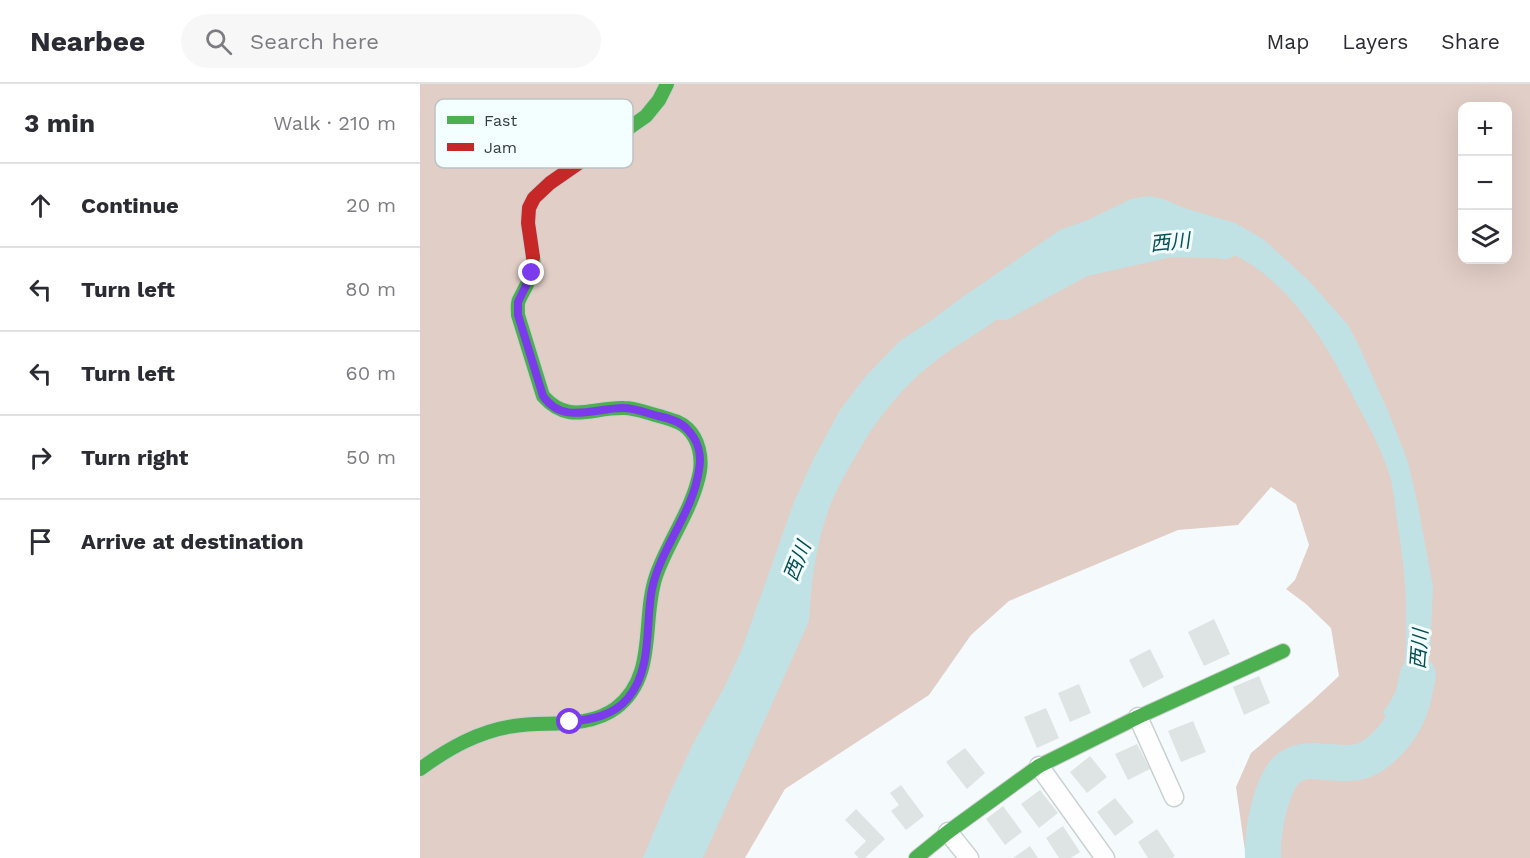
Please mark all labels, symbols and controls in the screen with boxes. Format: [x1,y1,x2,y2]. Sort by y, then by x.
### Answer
search box [181,14,601,68]
text: Nearbee [30,25,145,58]
icon: search [202,25,235,58]
text: Search here [250,29,379,54]
text: Map [1266,29,1309,54]
text: Layers [1342,29,1408,54]
text: Share [1441,29,1500,54]
legend [435,99,633,168]
map controls [1458,102,1512,264]
button: + [1458,102,1512,156]
text: 3 min [24,108,95,138]
text: Walk · 210 m [273,111,396,135]
text: Fast [484,111,517,130]
text: Jam [484,138,517,157]
button: − [1458,156,1512,210]
icon: ahead [24,189,57,222]
text: Continue [81,193,179,218]
text: 20 m [346,193,396,217]
button: layers [1458,210,1512,264]
water label: 西川 [1149,228,1193,256]
route end [518,259,544,285]
icon: left [24,273,57,306]
text: Turn left [81,277,175,302]
text: 80 m [345,277,396,301]
icon: left [24,357,57,390]
text: Turn left [81,361,175,386]
text: 60 m [346,361,396,385]
icon: right [24,441,57,474]
text: Turn right [81,445,188,470]
text: 50 m [346,445,396,469]
icon: arrive [24,525,57,558]
text: Arrive at destination [81,529,304,554]
water label: 西川 [778,536,816,584]
water label: 西川 [1406,626,1433,670]
route start [556,708,582,734]

